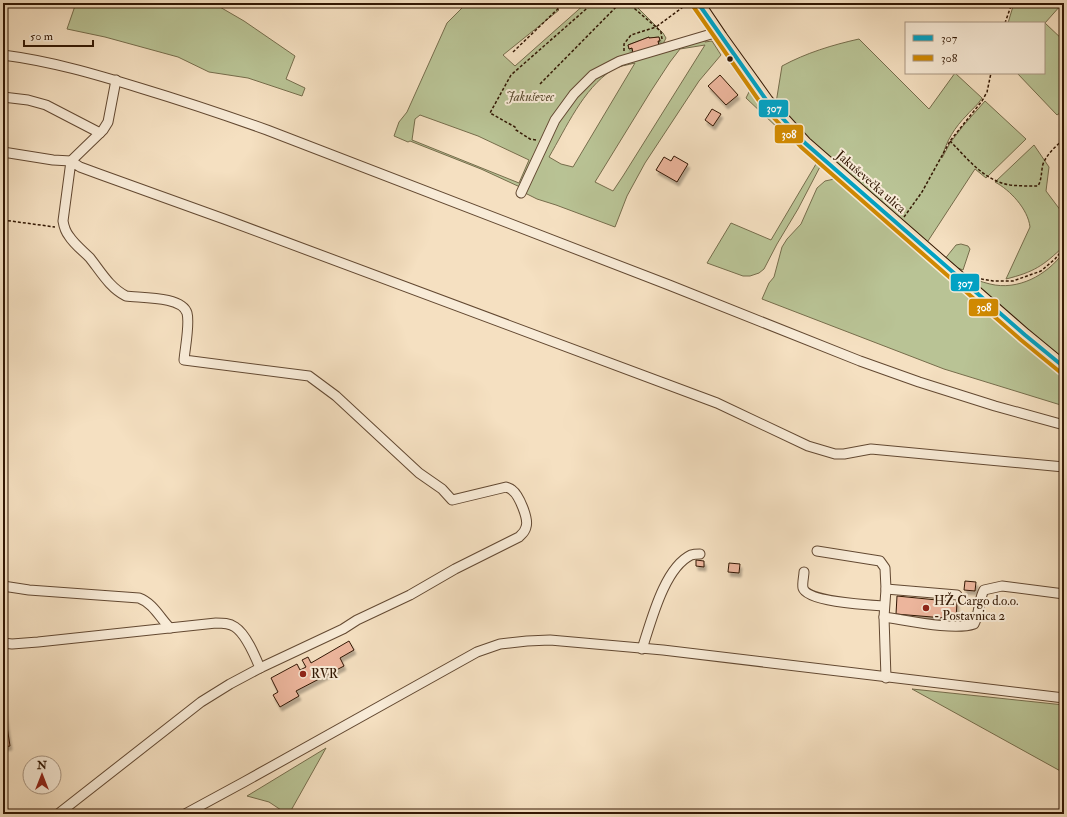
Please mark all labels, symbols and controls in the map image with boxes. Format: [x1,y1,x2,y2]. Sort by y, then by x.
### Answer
scale bar [24,22,93,48]
legend [905,22,1045,74]
text: 50 m [30,29,54,44]
text: 307 [941,31,958,46]
text: 308 [941,51,958,66]
unlabelled marker [725,54,735,64]
park label: Jakuševec [506,89,555,105]
line badge: 307 [758,99,789,118]
text: 307 [767,102,782,115]
line badge: 308 [774,124,804,144]
text: 308 [781,128,797,141]
street label: Jakuševečka ulica [832,147,910,217]
line badge: 307 [950,273,980,292]
text: 307 [958,277,973,290]
line badge: 308 [968,298,999,317]
text: 308 [976,301,992,314]
place label: HŽ Cargo d.o.o. - Postavnica 2 [934,591,1019,624]
marker: HŽ Cargo d.o.o. - Postavnica 2 [921,603,931,613]
place label: RVR [311,666,339,682]
marker: RVR [298,669,308,679]
north arrow [22,755,62,795]
text: N [36,759,48,772]

